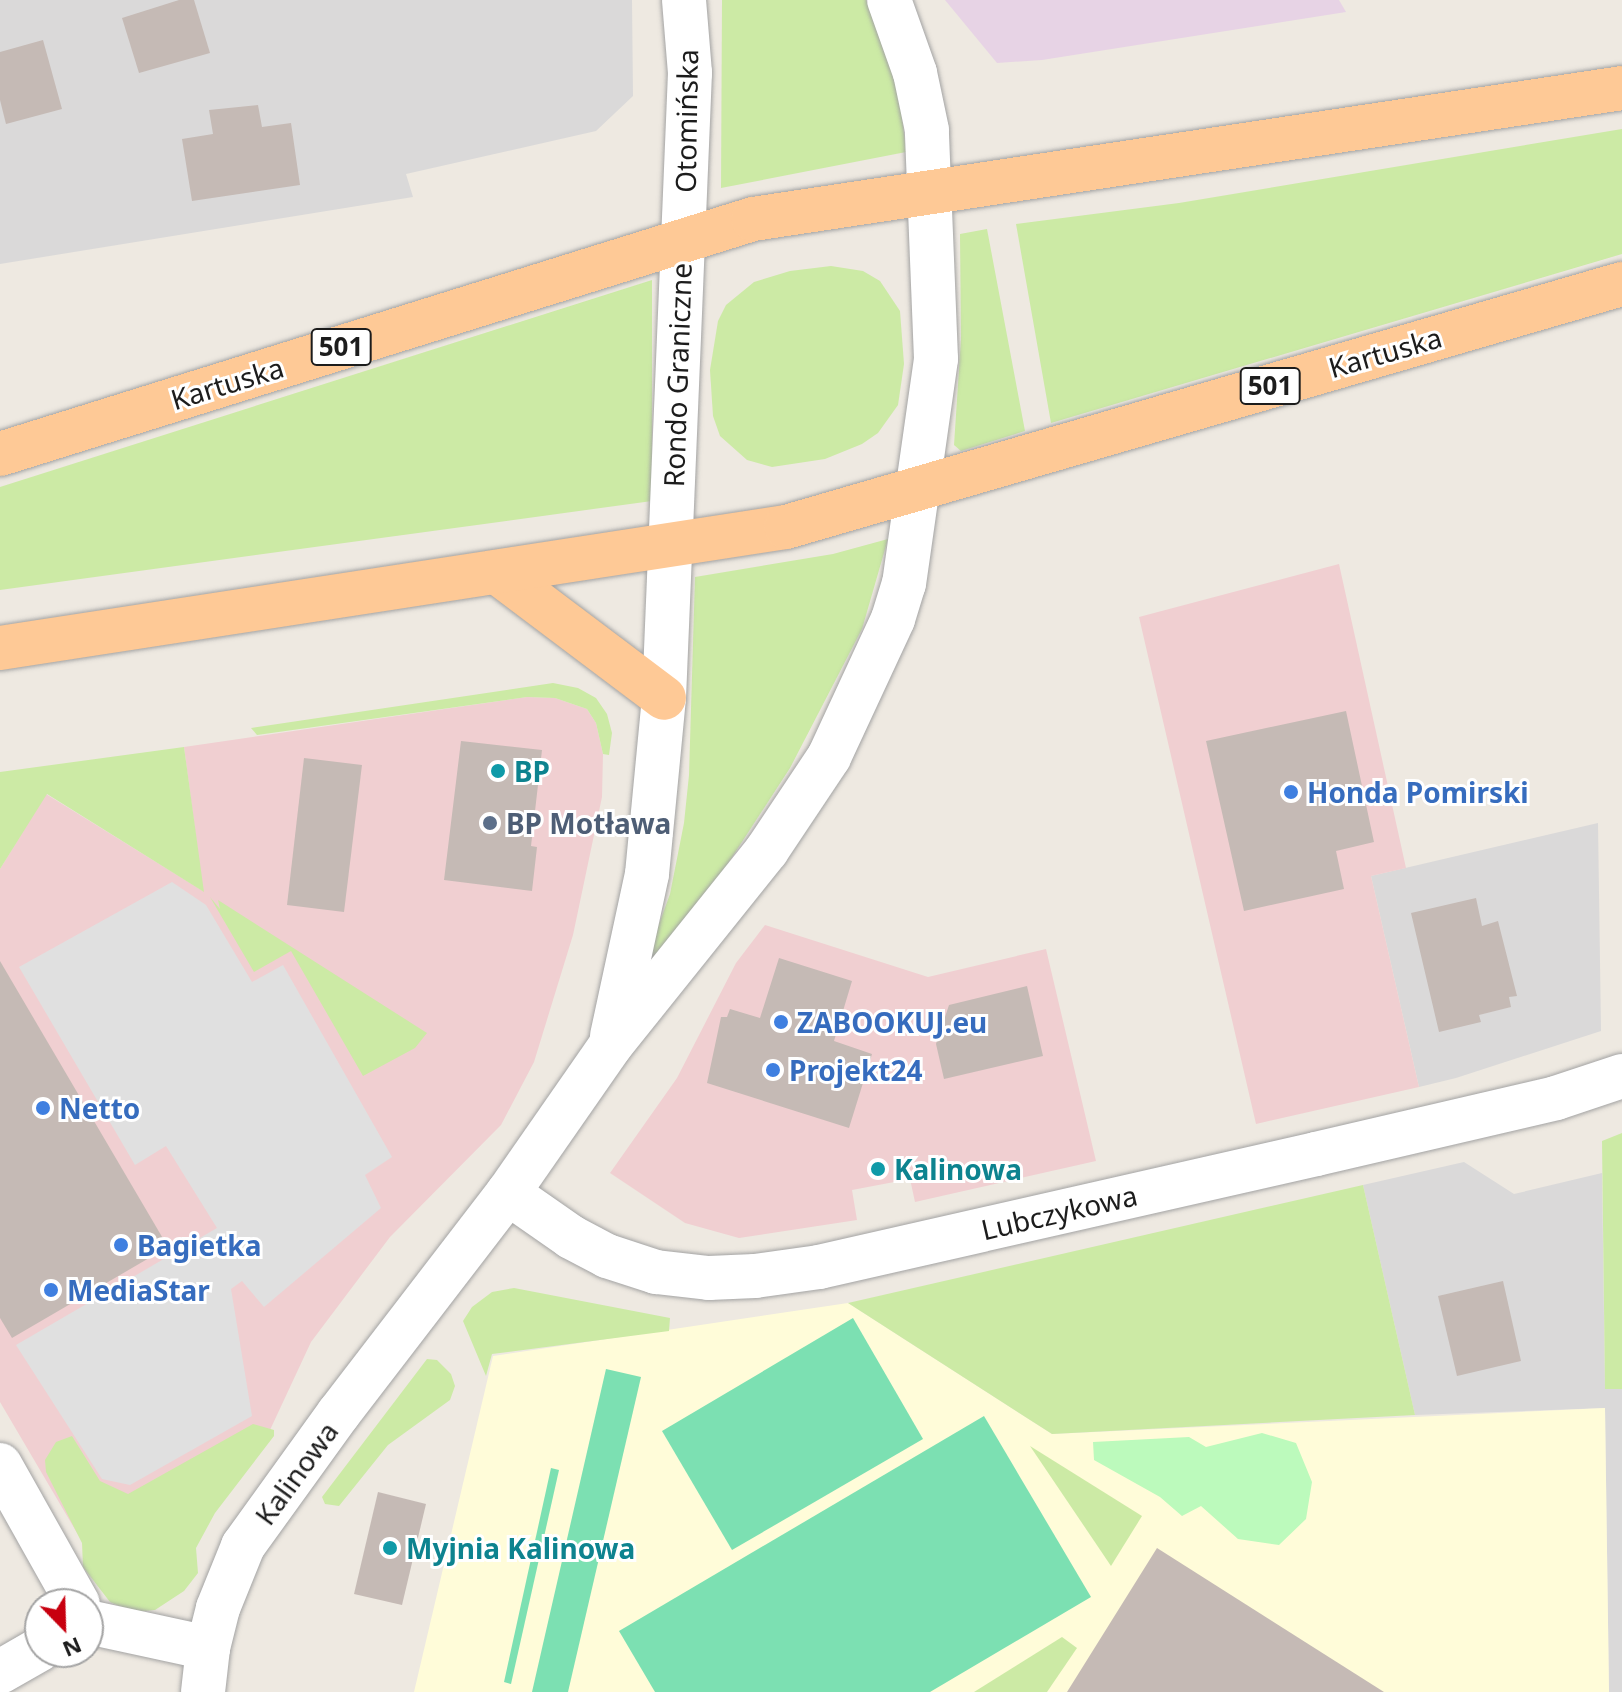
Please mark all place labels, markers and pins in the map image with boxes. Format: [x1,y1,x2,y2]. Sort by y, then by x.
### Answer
place label: BP [514,754,550,788]
marker: BP [489,762,507,780]
place label: Honda Pomirski [1307,775,1529,809]
marker: Honda Pomirski [1282,783,1300,801]
place label: BP Motława [506,806,671,840]
marker: BP Motława [481,814,499,832]
place label: ZABOOKUJ.eu [797,1005,987,1039]
marker: ZABOOKUJ.eu [772,1013,790,1031]
place label: Projekt24 [789,1053,922,1087]
marker: Projekt24 [764,1061,782,1079]
place label: Netto [59,1091,140,1125]
marker: Netto [34,1099,52,1117]
place label: Kalinowa [894,1152,1022,1186]
marker: Kalinowa [869,1160,887,1178]
place label: Bagietka [137,1228,261,1262]
marker: Bagietka [112,1236,130,1254]
place label: MediaStar [67,1273,210,1307]
marker: MediaStar [42,1281,60,1299]
place label: Myjnia Kalinowa [406,1531,635,1565]
marker: Myjnia Kalinowa [381,1539,399,1557]

